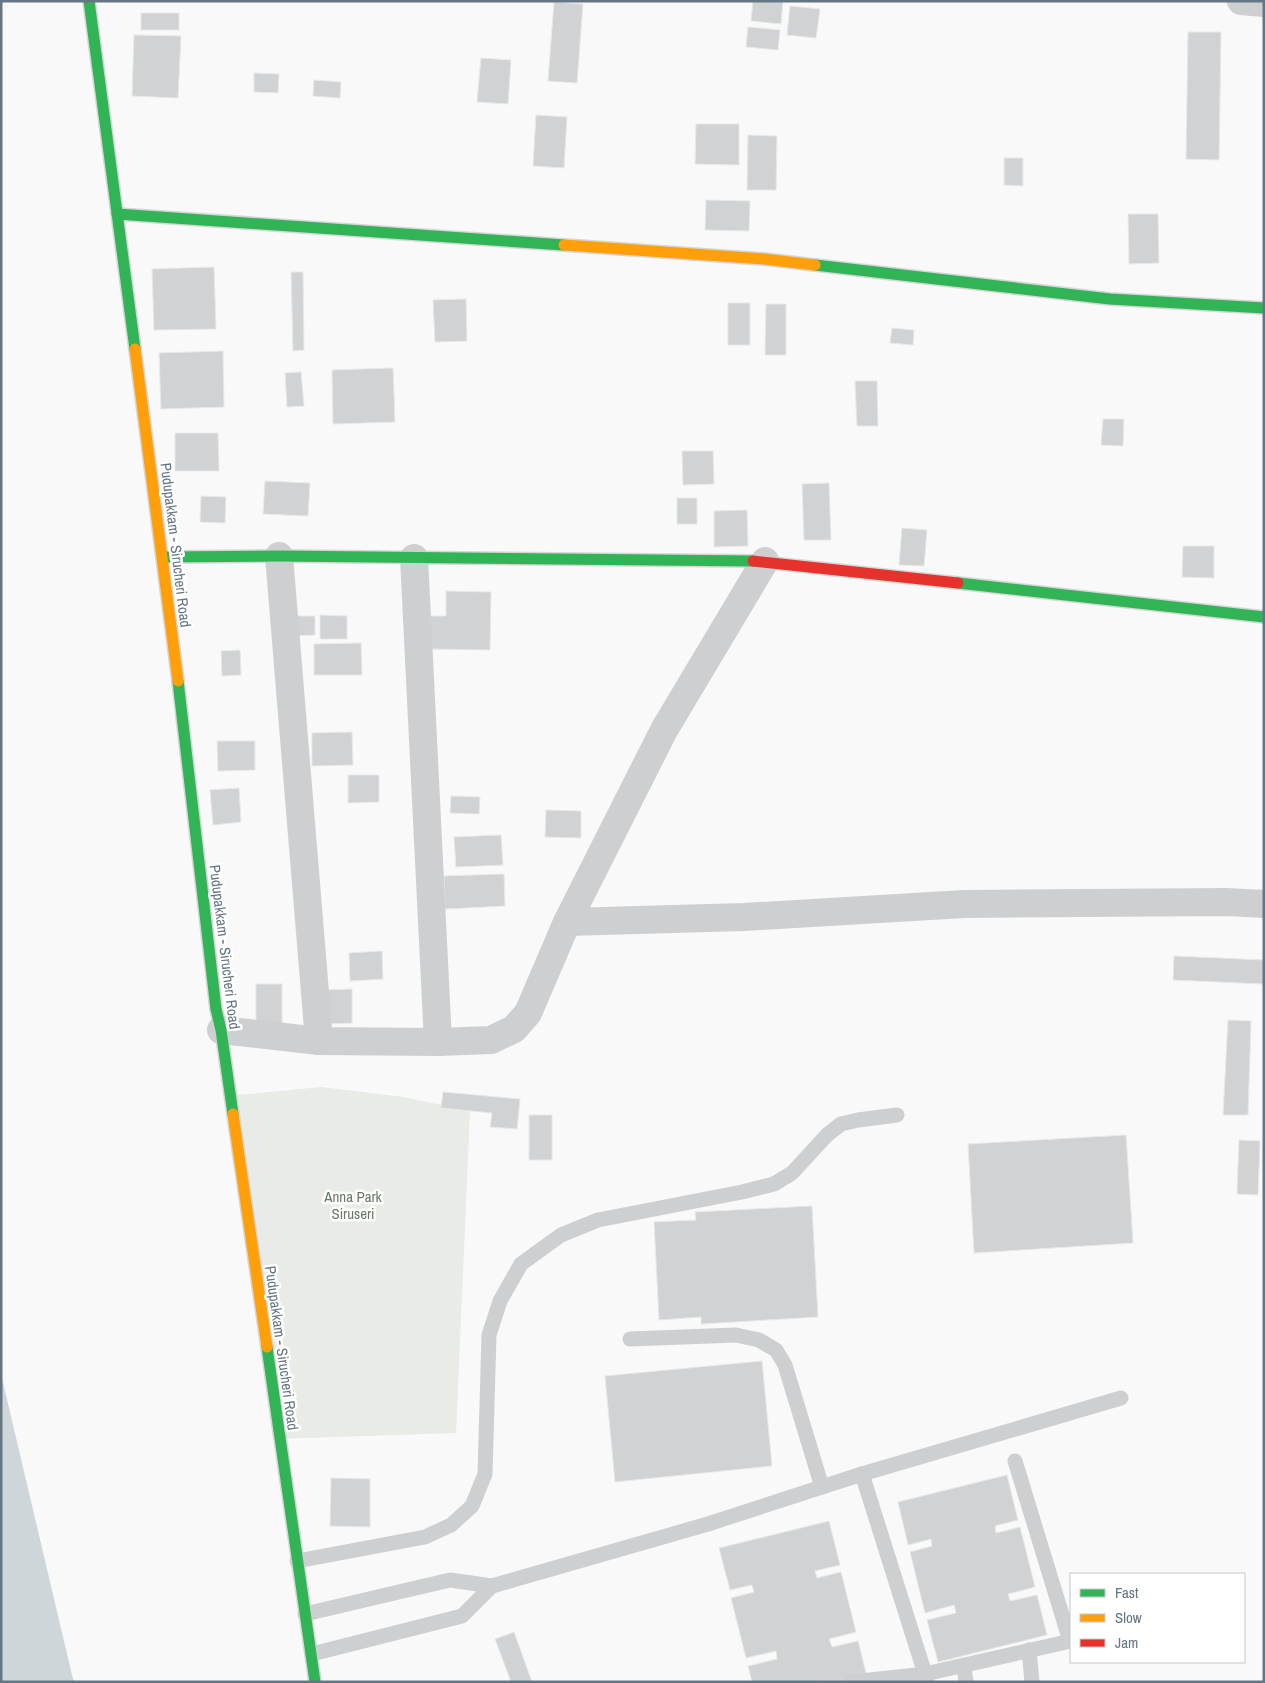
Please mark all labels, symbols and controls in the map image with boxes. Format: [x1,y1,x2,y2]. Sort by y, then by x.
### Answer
street label: Pudupakkam - Sirucheri Road [155,462,197,628]
street label: Pudupakkam - Sirucheri Road [204,864,246,1030]
park label: Anna Park Siruseri [323,1186,383,1224]
street label: Pudupakkam - Sirucheri Road [260,1265,304,1431]
legend [1070,1573,1245,1663]
text: Fast [1115,1582,1139,1603]
text: Slow [1115,1607,1142,1628]
text: Jam [1115,1632,1138,1653]

